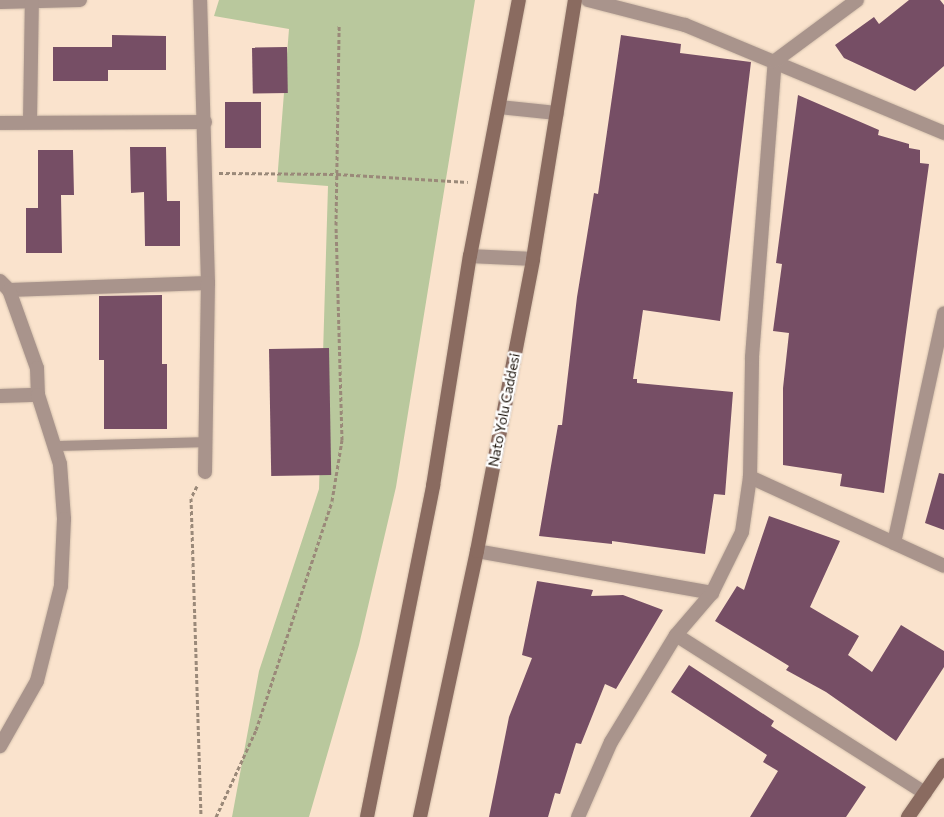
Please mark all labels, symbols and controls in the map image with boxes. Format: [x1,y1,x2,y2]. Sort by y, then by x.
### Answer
street label: Nato Yolu Caddesi [485,352,523,468]

